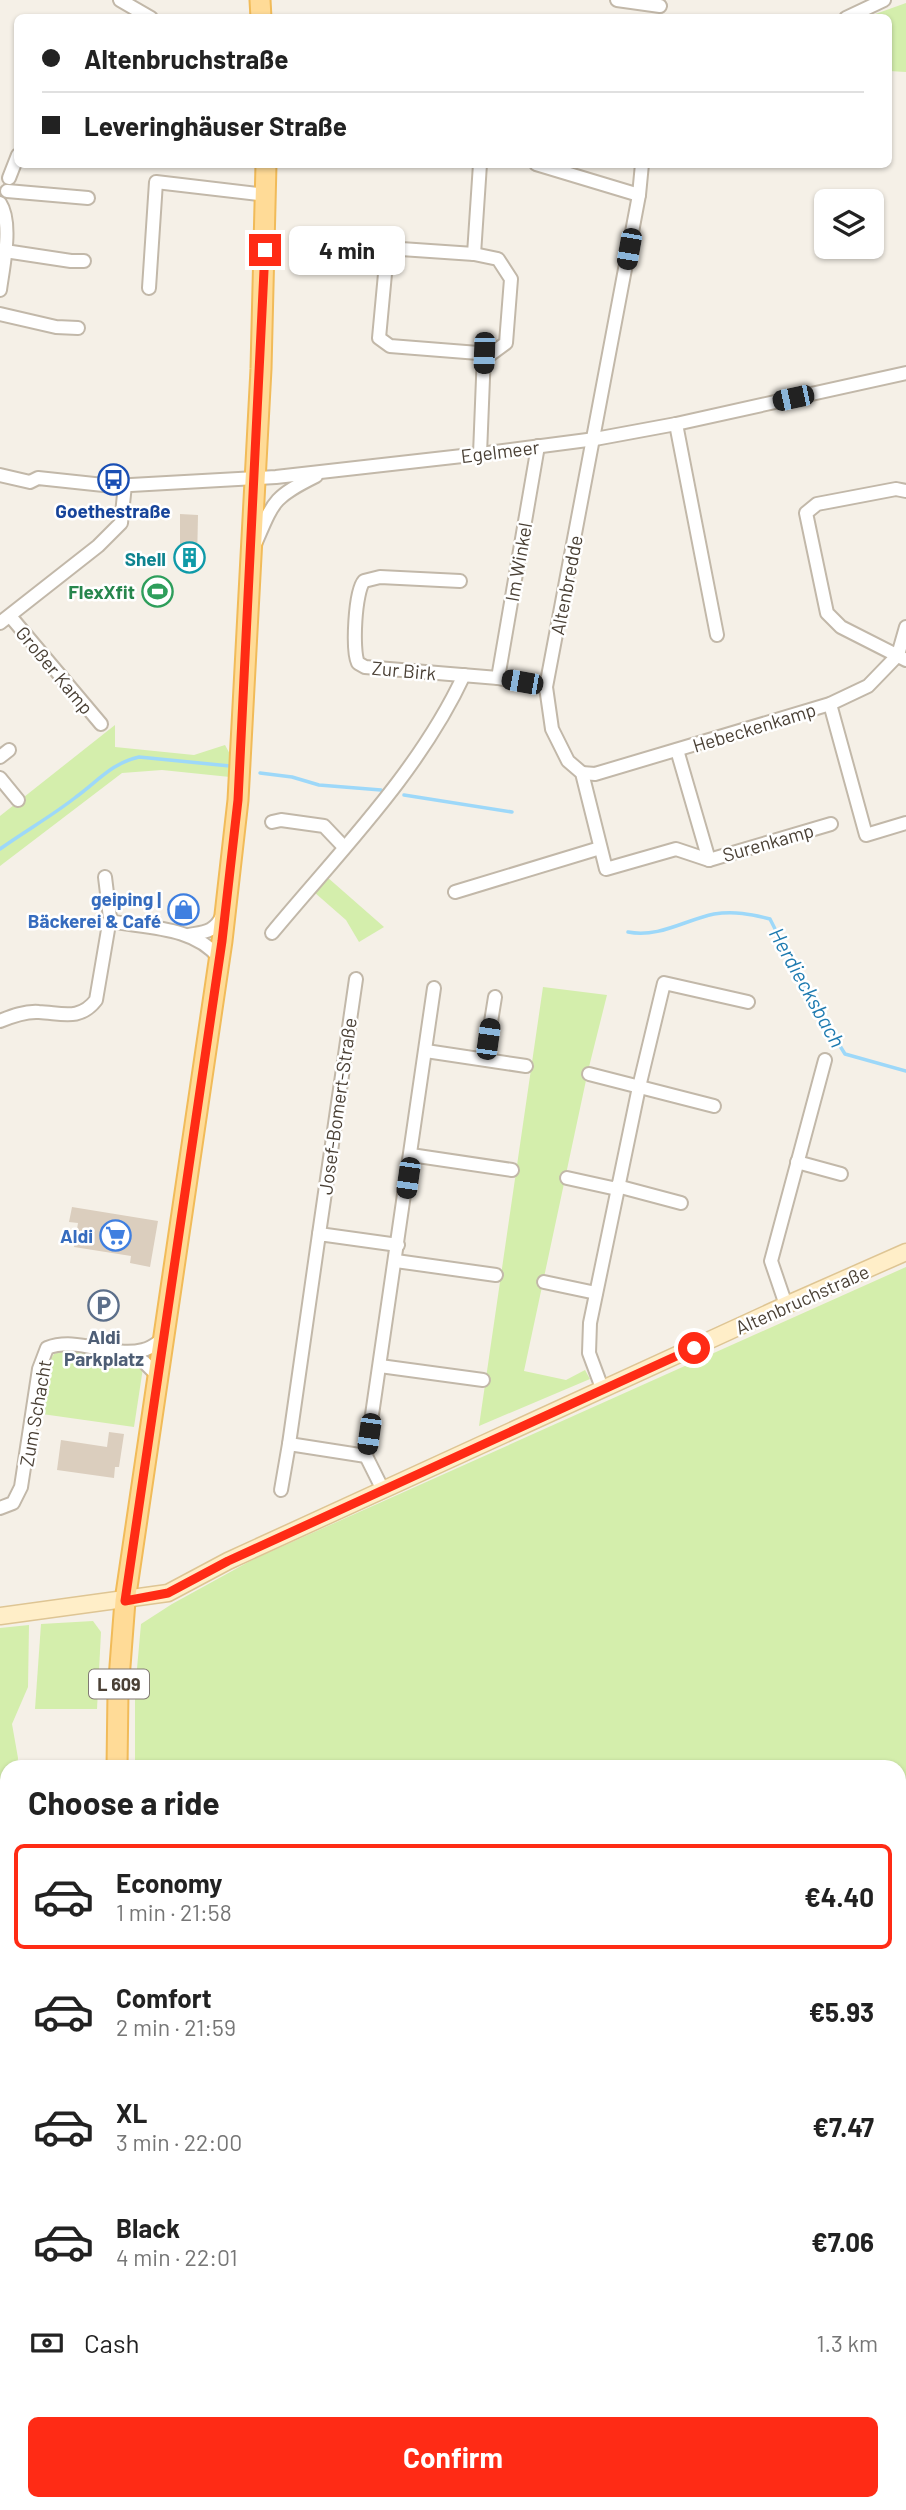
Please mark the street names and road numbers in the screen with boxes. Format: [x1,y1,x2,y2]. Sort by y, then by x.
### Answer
street label: Egelmeer [459,435,541,467]
street label: Im Winkel [500,521,536,603]
street label: Altenbredde [545,533,587,637]
street label: Großer Kamp [12,621,98,719]
street label: Zur Birk [371,656,437,684]
street label: Hebeckenkamp [690,697,818,757]
street label: Surenkamp [720,818,816,866]
street label: Josef-Bomert-Straße [313,1016,361,1196]
street label: Altenbruchstraße [732,1259,872,1339]
street label: Zum Schacht [14,1358,56,1468]
road number: L 609 [89,1670,149,1699]

